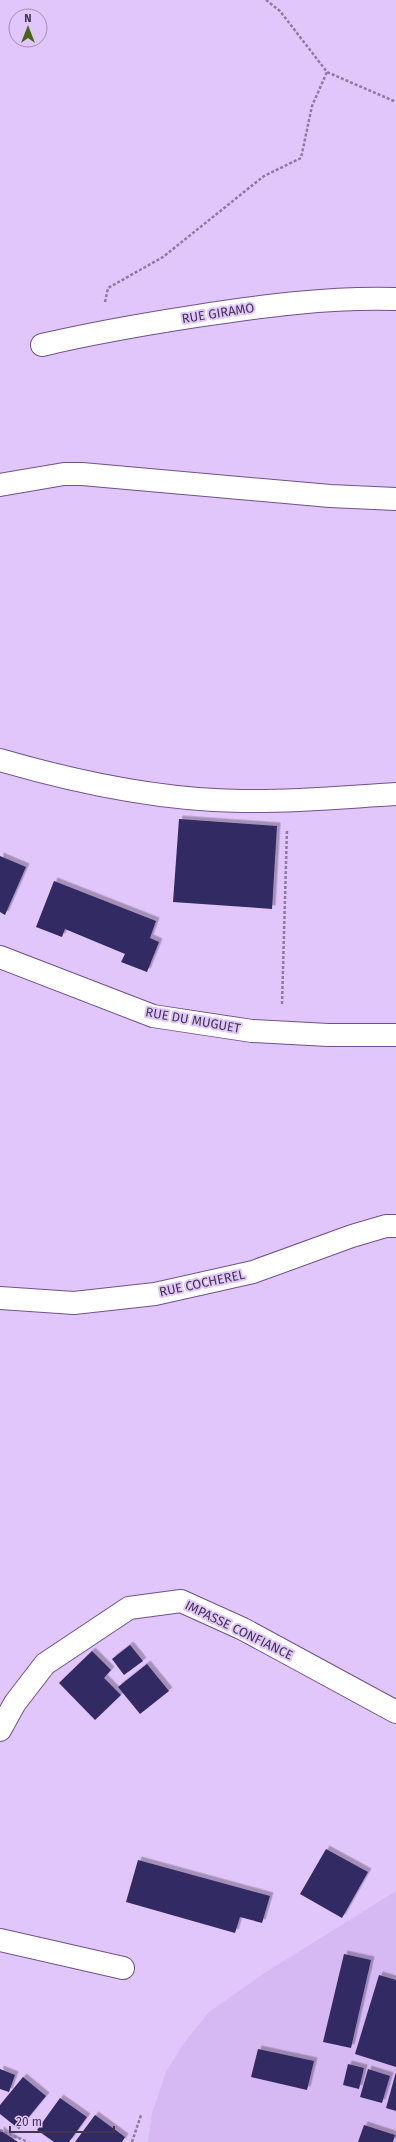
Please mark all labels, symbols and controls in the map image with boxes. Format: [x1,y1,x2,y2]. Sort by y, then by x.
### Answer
north arrow [8,8,48,48]
text: N [24,12,32,25]
street label: RUE GIRAMO [181,300,255,326]
street label: RUE DU MUGUET [144,1004,242,1036]
street label: RUE COCHEREL [158,1266,247,1299]
street label: IMPASSE CONFIANCE [183,1597,295,1663]
scale bar [10,2108,114,2134]
text: 20 m [16,2115,42,2129]

